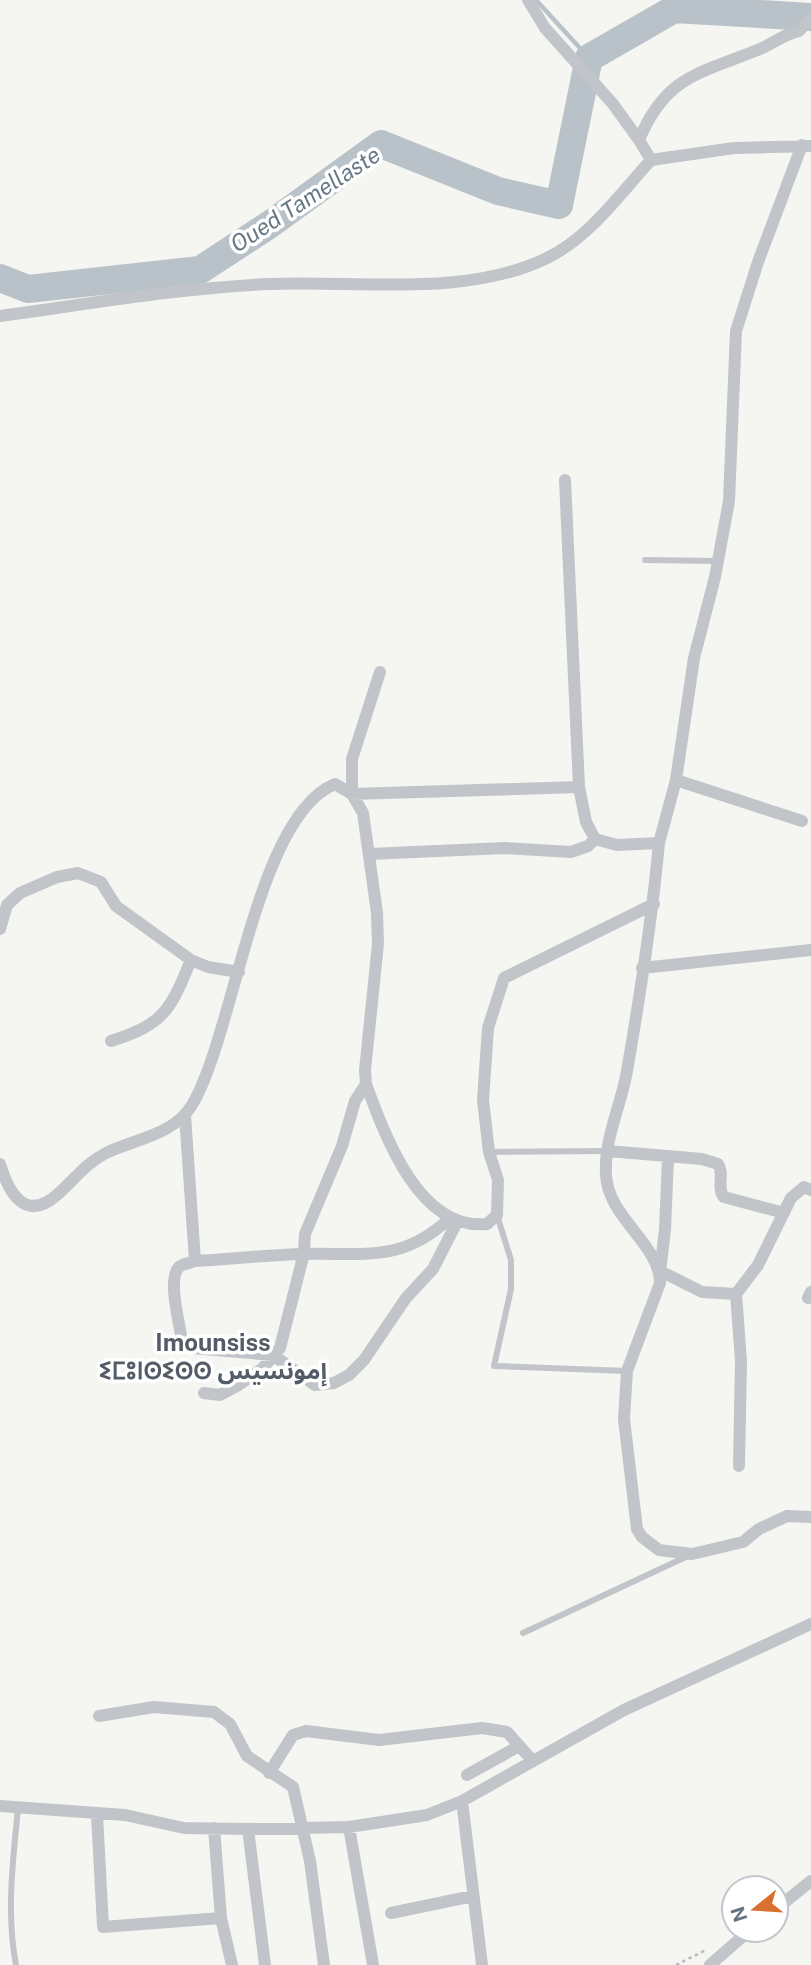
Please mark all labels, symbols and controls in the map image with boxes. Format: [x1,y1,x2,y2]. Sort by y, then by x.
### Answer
water label: Oued Tamellaste [225,141,385,257]
district label: Imounsiss ⵉⵎⵓⵏⵙⵉⵙⵙ إمونسيس [99,1328,327,1387]
north arrow [720,1874,790,1944]
text: N [726,1904,752,1925]

